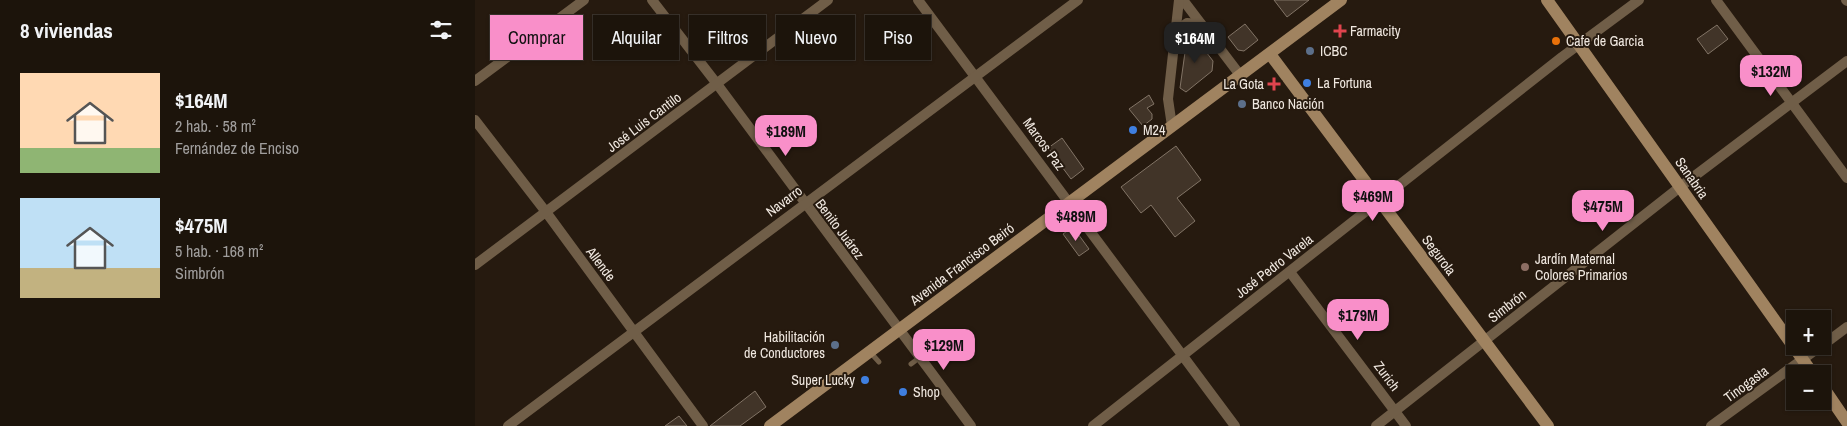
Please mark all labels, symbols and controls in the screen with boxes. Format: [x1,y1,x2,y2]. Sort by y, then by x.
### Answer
chip: Comprar [490,15,583,60]
chip: Alquilar [593,15,679,60]
chip: Filtros [689,15,766,60]
chip: Nuevo [776,15,855,60]
chip: Piso [865,15,931,60]
text: 8 viviendas [20,16,113,45]
icon: filters [427,16,455,44]
pin: $164M [1160,22,1230,64]
place label: Farmacity [1350,22,1401,40]
marker: Farmacity [1334,25,1346,37]
text: $164M [1175,27,1215,49]
place label: Cafe de Garcia [1566,32,1644,50]
marker: Cafe de Garcia [1550,35,1562,47]
place label: ICBC [1320,42,1347,60]
marker: ICBC [1304,45,1316,57]
pin: $132M [1736,54,1806,97]
text: $132M [1751,60,1791,82]
place label: La Fortuna [1317,74,1373,92]
place label: La Gota [1223,75,1265,93]
marker: La Fortuna [1301,77,1313,89]
marker: La Gota [1268,78,1280,90]
text: $164M [175,86,228,115]
street label: José Luis Cantilo [603,88,685,156]
icon: home [60,93,120,153]
place label: Banco Nación [1252,95,1324,113]
marker: Banco Nación [1236,98,1248,110]
pin: $189M [751,114,821,157]
street label: Marcos Paz [1019,114,1069,174]
text: 2 hab. · 58 m² [175,115,256,137]
text: $189M [766,120,806,142]
place label: M24 [1143,121,1166,139]
marker: M24 [1127,124,1139,136]
text: Fernández de Enciso [175,137,299,159]
street label: Sanabria [1671,154,1713,203]
pin: $469M [1338,180,1408,222]
street label: Navarro [762,182,806,220]
text: $469M [1353,185,1393,207]
pin: $475M [1568,190,1638,232]
street label: Benito Juárez [811,195,869,263]
text: $475M [1583,195,1623,217]
pin: $489M [1041,200,1111,242]
text: $489M [1056,205,1096,227]
text: $475M [175,211,228,240]
icon: home [60,218,120,278]
street label: Avenida Francisco Beiró [905,219,1018,310]
street label: José Pedro Varela [1232,230,1317,302]
street label: Segurola [1418,231,1460,279]
text: 5 hab. · 168 m² [175,240,263,262]
street label: Allende [582,242,620,285]
place label: Jardín Maternal Colores Primarios [1535,250,1628,284]
marker: Jardín Maternal Colores Primarios [1519,261,1531,273]
text: Simbrón [175,262,225,284]
street label: Simbrón [1484,286,1530,326]
pin: $179M [1323,298,1393,341]
text: $179M [1338,304,1378,326]
map controls [1786,310,1831,410]
button: + [1786,310,1831,355]
place label: Habilitación de Conductores [744,328,825,362]
pin: $129M [909,328,979,371]
text: $129M [924,334,964,356]
marker: Habilitación de Conductores [829,339,841,351]
street label: Zurich [1370,358,1404,394]
street label: Tinogasta [1720,361,1772,406]
button: − [1786,365,1831,410]
place label: Super Lucky [791,371,855,389]
marker: Super Lucky [859,374,871,386]
place label: Shop [913,383,940,401]
marker: Shop [897,386,909,398]

